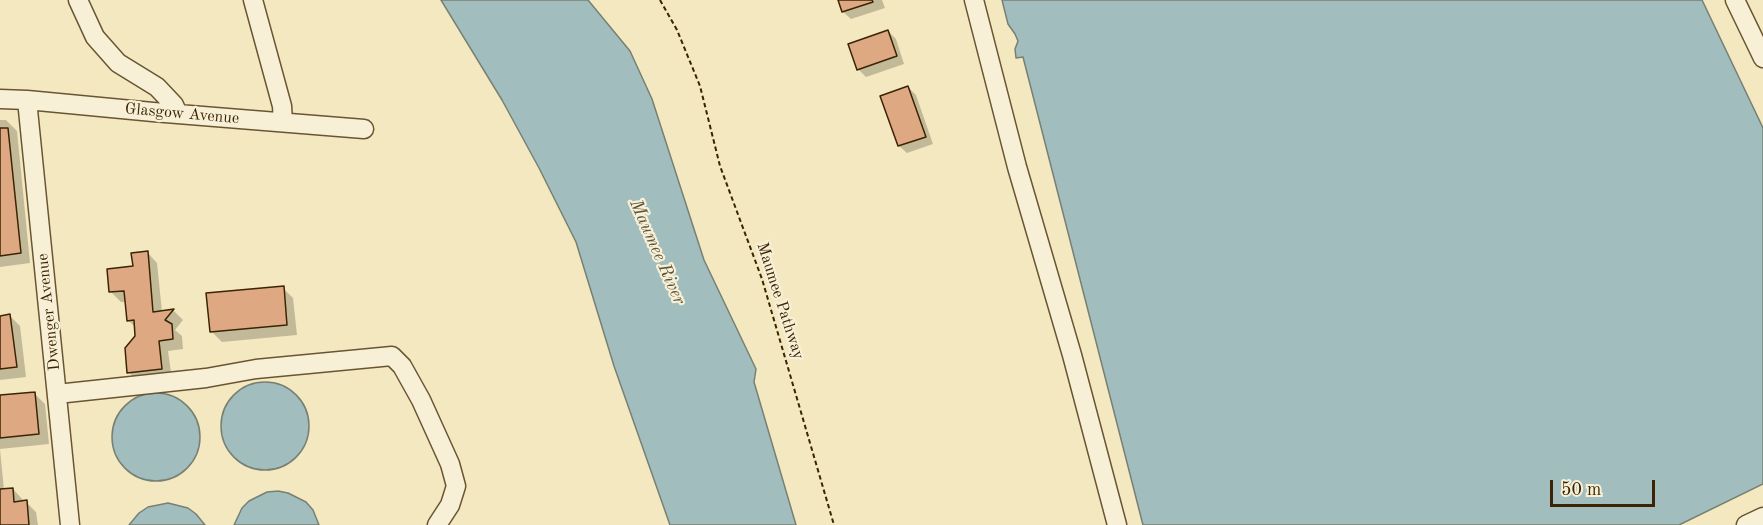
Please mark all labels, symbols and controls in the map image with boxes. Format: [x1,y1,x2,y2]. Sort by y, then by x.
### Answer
street label: Glasgow Avenue [124,99,240,129]
water label: Maumee River [624,196,690,308]
street label: Maumee Pathway [752,240,808,362]
street label: Dwenger Avenue [33,252,65,372]
scale bar [1553,468,1658,506]
text: 50 m [1561,481,1601,499]

